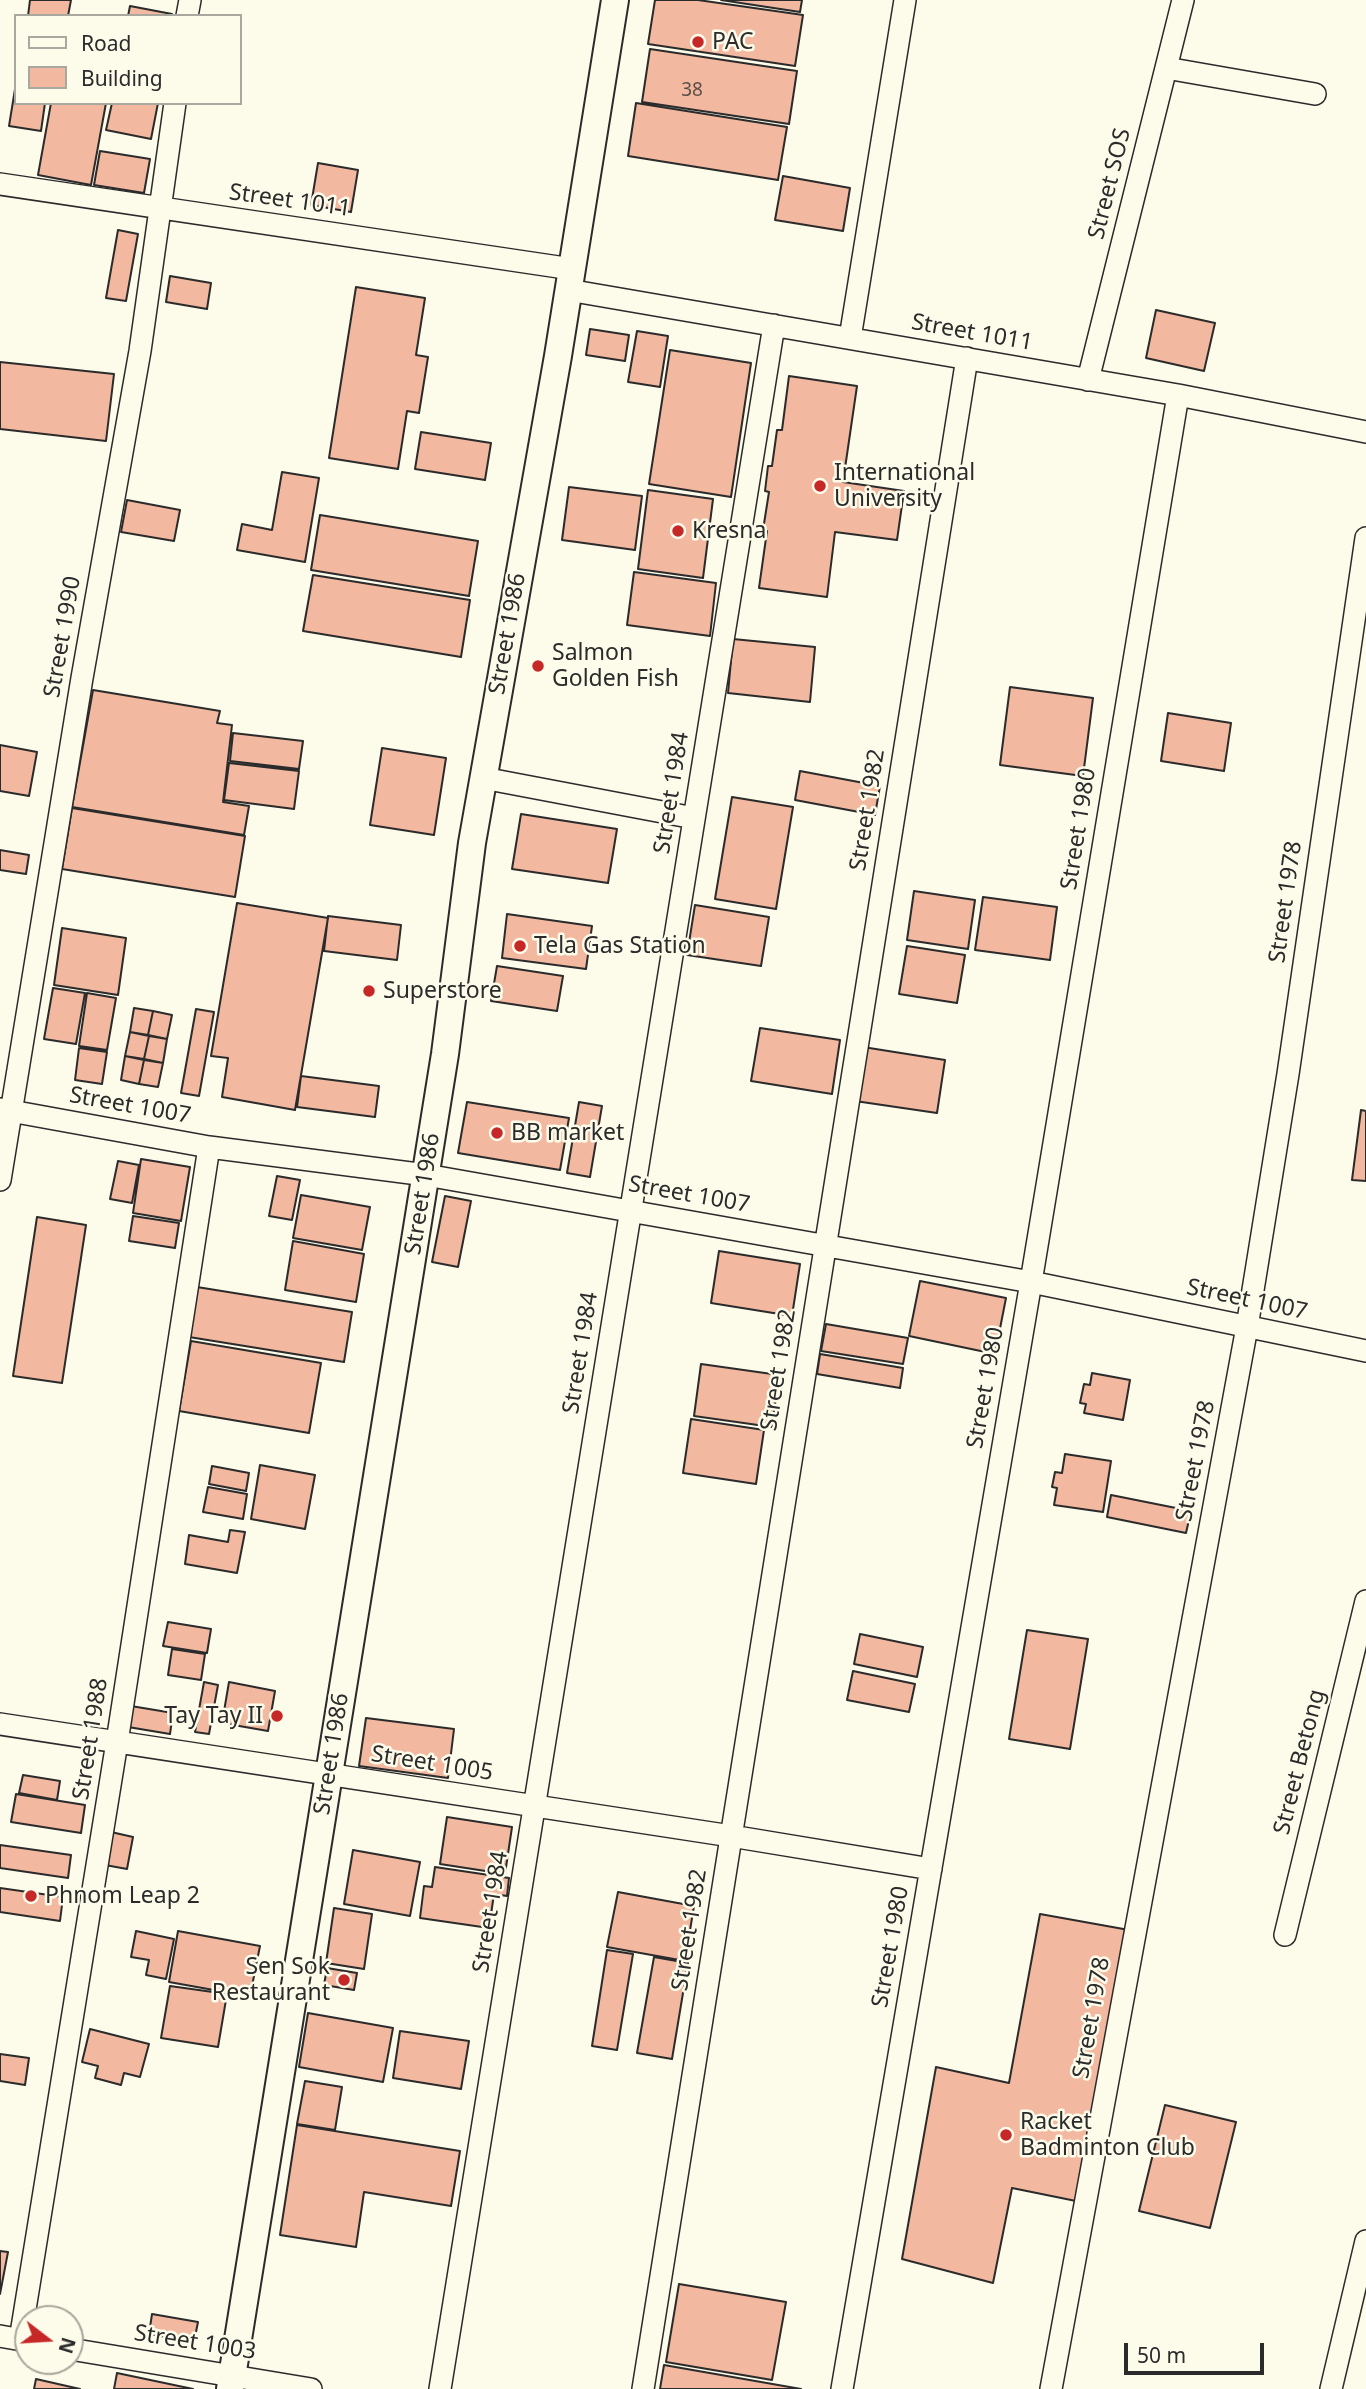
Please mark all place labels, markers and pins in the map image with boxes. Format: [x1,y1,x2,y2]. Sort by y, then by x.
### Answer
place label: PAC [712,28,754,56]
marker: PAC [690,34,706,50]
place label: International University [834,459,975,513]
marker: International University [812,478,828,494]
place label: Kresna [692,517,766,545]
marker: Kresna [670,523,686,539]
place label: Salmon Golden Fish [552,639,679,693]
marker: Salmon Golden Fish [530,658,546,674]
place label: Tela Gas Station [534,932,706,960]
marker: Tela Gas Station [512,938,528,954]
place label: Superstore [383,977,502,1005]
marker: Superstore [361,983,377,999]
place label: BB market [511,1119,624,1147]
marker: BB market [489,1125,505,1141]
place label: Tay Tay II [164,1702,263,1730]
marker: Tay Tay II [269,1708,285,1724]
place label: Phnom Leap 2 [45,1882,200,1910]
marker: Phnom Leap 2 [23,1888,39,1904]
place label: Sen Sok Restaurant [212,1953,330,2007]
marker: Sen Sok Restaurant [336,1972,352,1988]
place label: Racket Badminton Club [1020,2108,1195,2162]
marker: Racket Badminton Club [998,2127,1014,2143]

